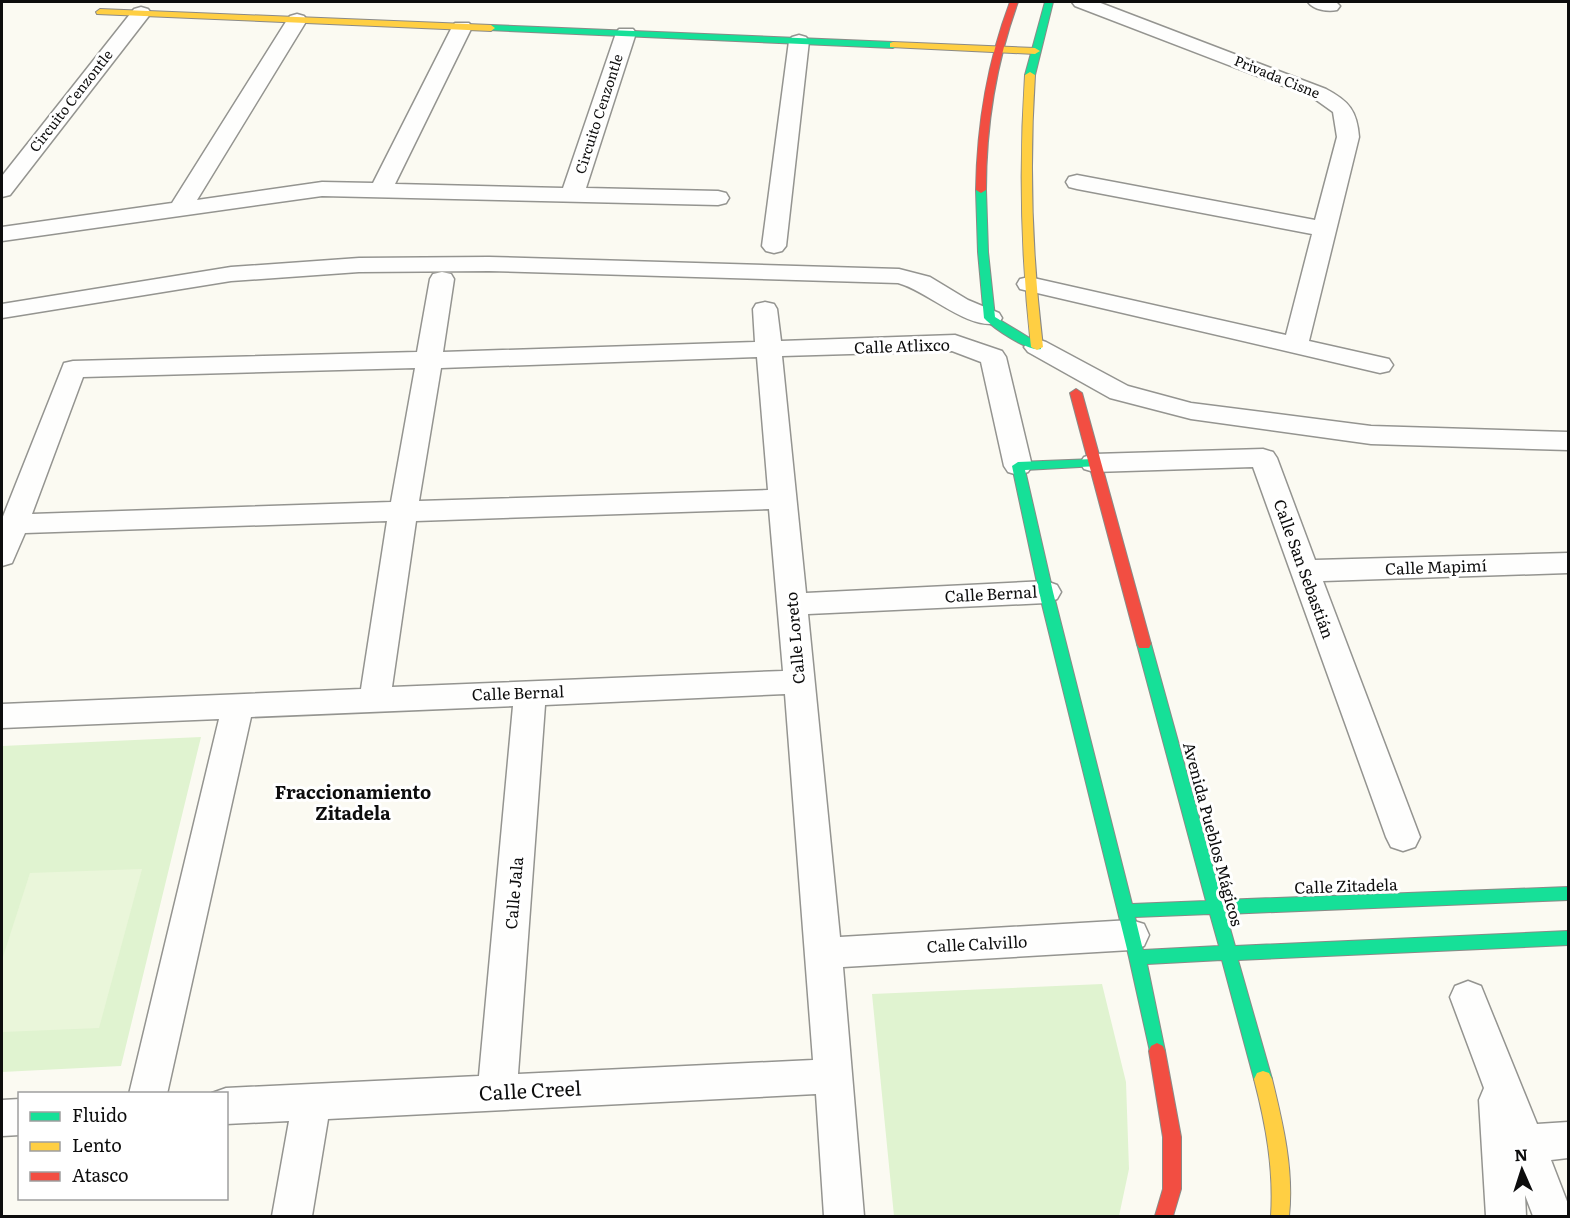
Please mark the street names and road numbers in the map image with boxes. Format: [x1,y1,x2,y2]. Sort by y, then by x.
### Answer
street label: Circuito Cenzontle [24,45,117,156]
street label: Privada Cisne [1231,50,1323,102]
street label: Circuito Cenzontle [569,51,627,176]
street label: Calle Atlixco [854,331,950,359]
street label: Calle San Sebastián [1269,496,1341,642]
street label: Calle Mapimí [1385,552,1487,580]
street label: Calle Bernal [944,579,1038,607]
street label: Calle Loreto [778,591,810,685]
street label: Calle Bernal [471,678,565,706]
street label: Avenida Pueblos Mágicos [1178,739,1250,929]
street label: Calle Jala [498,855,528,930]
street label: Calle Zitadela [1294,871,1399,899]
street label: Calle Calvillo [926,928,1028,958]
street label: Calle Creel [478,1071,582,1107]

